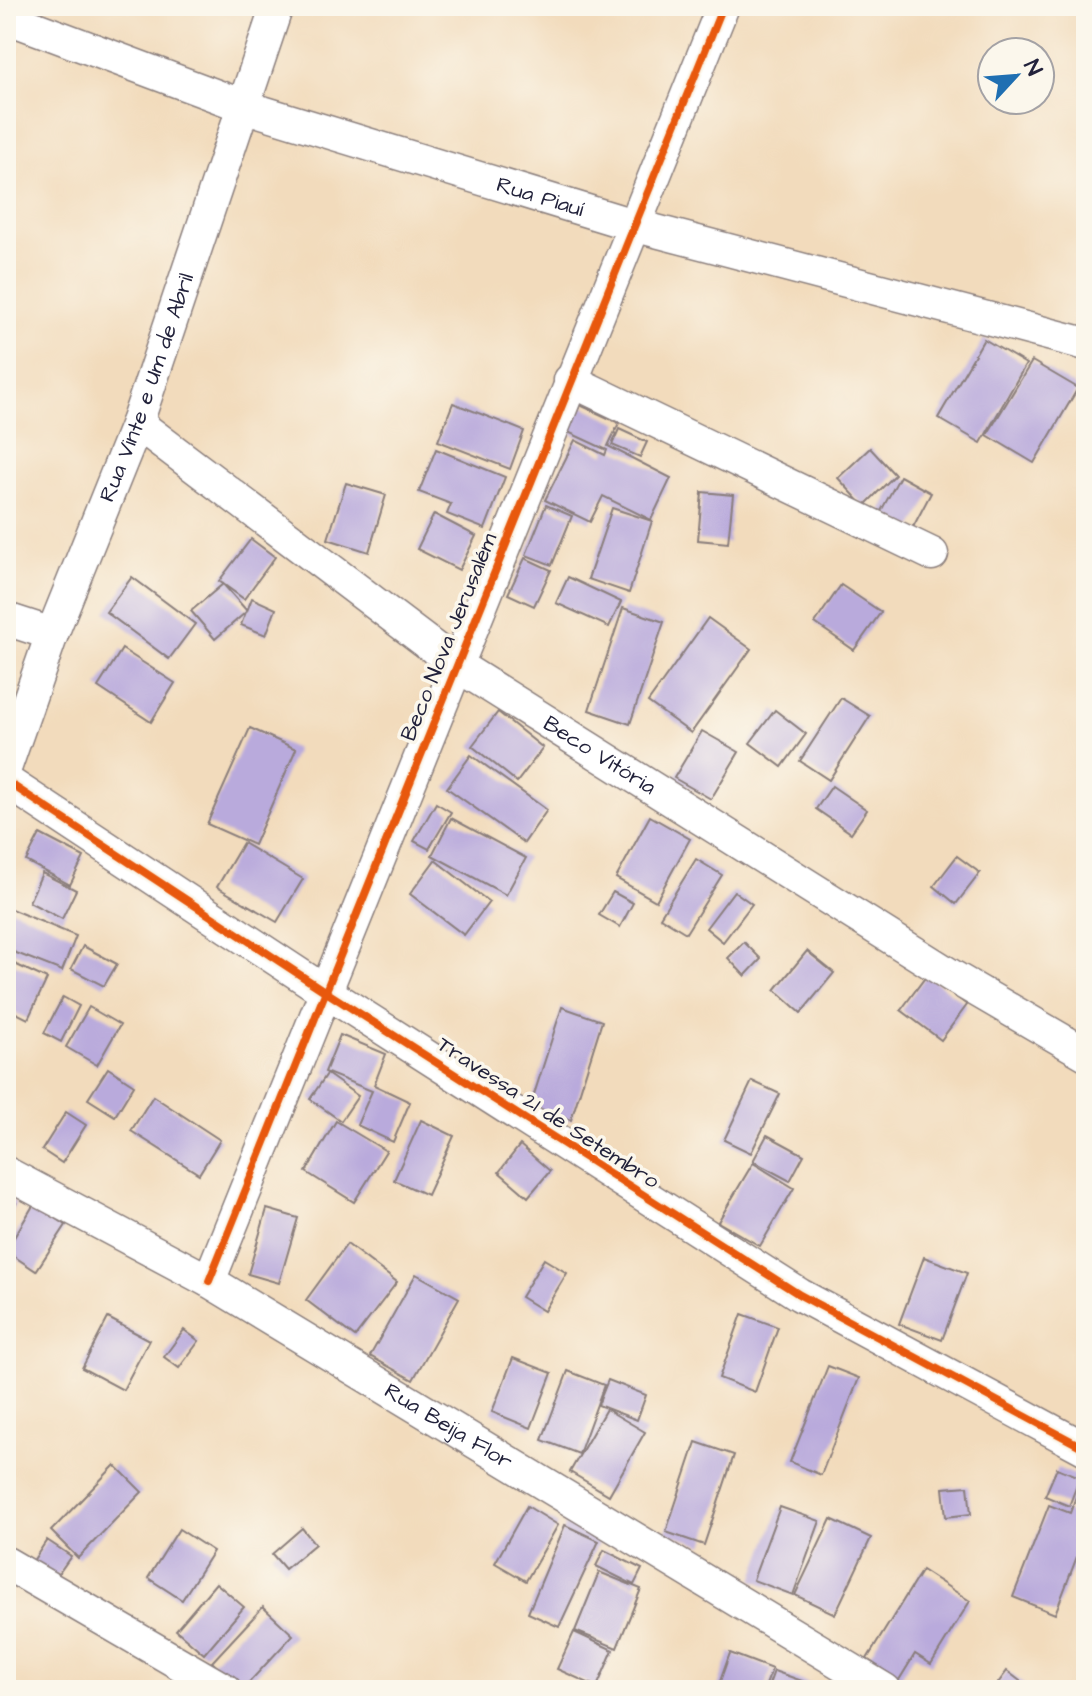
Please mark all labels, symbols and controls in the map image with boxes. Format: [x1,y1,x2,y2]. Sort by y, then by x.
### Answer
north arrow [976,36,1056,116]
text: N [1016,55,1050,81]
street label: Rua Piauí [493,169,588,225]
street label: Rua Vinte e Um de Abril [91,269,202,507]
street label: Beco Nova Jerusalém [393,528,505,746]
street label: Beco Vitória [537,708,662,802]
street label: Travessa 21 de Setembro [431,1029,666,1197]
street label: Rua Beija Flor [379,1375,519,1477]

